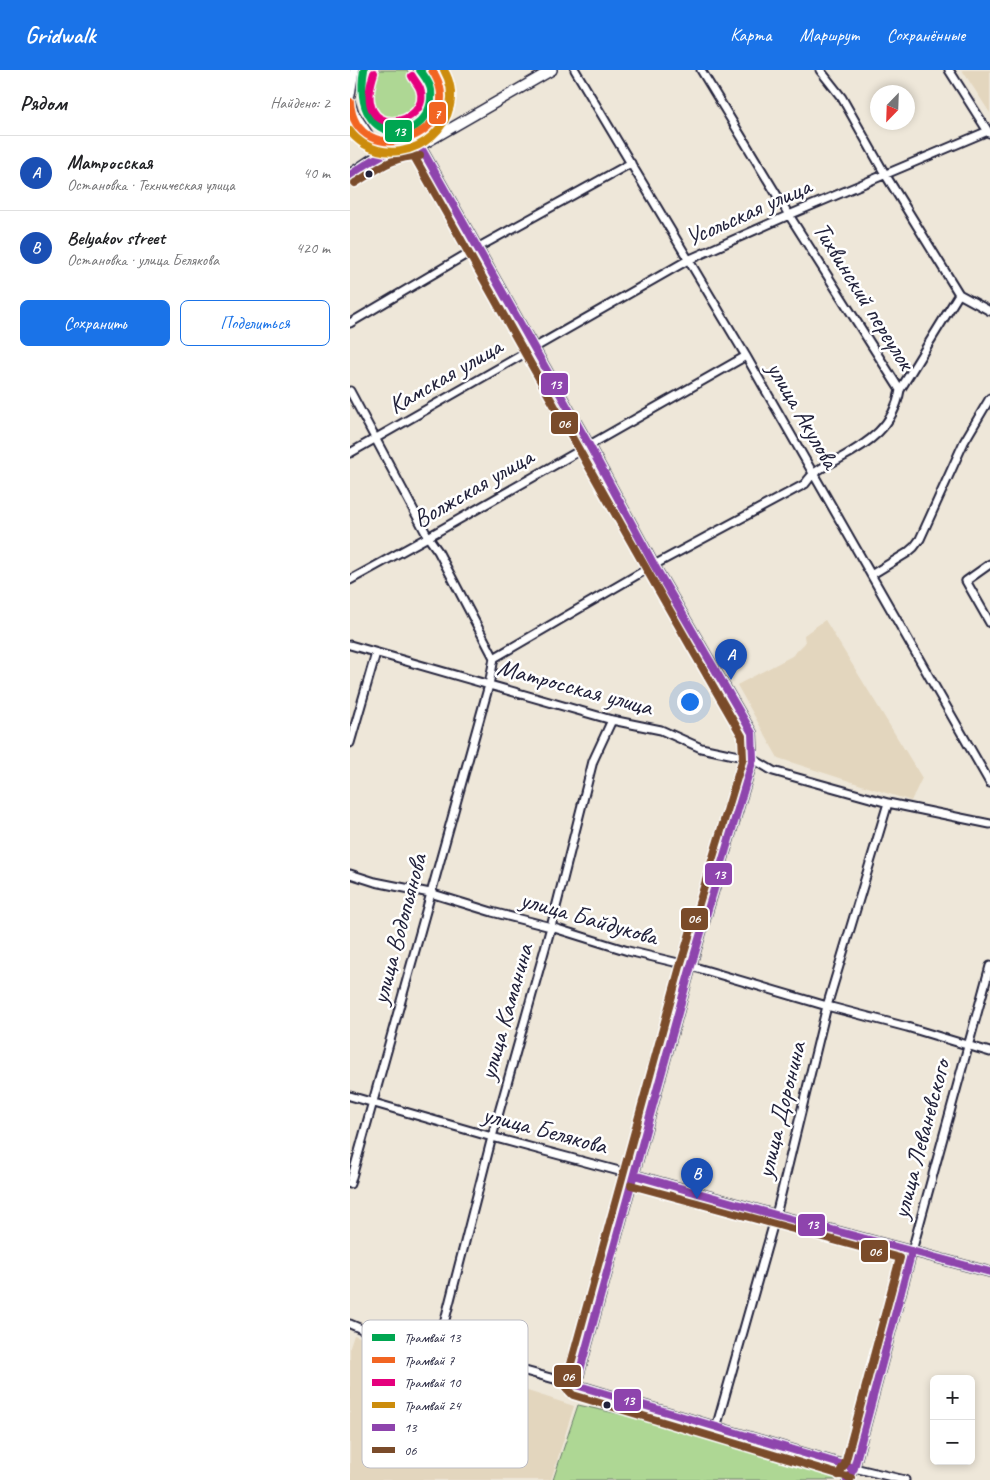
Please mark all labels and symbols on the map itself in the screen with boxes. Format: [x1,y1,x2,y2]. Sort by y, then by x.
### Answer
north arrow [870,85,915,130]
line badge: 7 [428,101,447,125]
text: 7 [434,105,442,122]
line badge: 13 [384,119,413,143]
text: 13 [393,123,407,140]
unlabelled marker [364,169,374,179]
street label: Усольская улица [680,169,818,254]
street label: Тихвинский переулок [806,216,924,378]
street label: Камская улица [382,329,510,421]
street label: улица Акулова [758,354,848,477]
line badge: 13 [540,372,569,396]
text: 13 [549,376,563,393]
line badge: 06 [550,411,579,435]
text: 06 [558,415,572,432]
street label: Волжская улица [407,439,541,535]
pin: A [715,639,747,680]
street label: Матросская улица [494,651,658,724]
your location [677,689,703,715]
street label: улица Водопьянова [363,848,435,1010]
line badge: 13 [704,862,733,886]
text: 13 [713,866,727,883]
street label: улица Байдукова [515,883,664,954]
line badge: 06 [680,907,709,931]
text: 06 [688,910,702,927]
street label: улица Каманина [471,938,541,1085]
street label: улица Доронина [748,1037,814,1183]
street label: улица Леваневского [884,1053,958,1224]
street label: улица Белякова [478,1098,612,1162]
pin: B [681,1158,713,1199]
line badge: 13 [797,1213,826,1237]
text: 13 [806,1216,820,1233]
line badge: 06 [860,1239,889,1263]
text: 06 [869,1243,883,1260]
legend [362,1320,528,1468]
text: Трамвай 13 [404,1329,462,1346]
text: Трамвай 7 [404,1352,455,1369]
line badge: 06 [553,1364,582,1388]
text: 06 [562,1368,576,1385]
text: Трамвай 10 [404,1374,462,1391]
line badge: 13 [613,1388,642,1412]
text: 13 [622,1392,636,1409]
text: Трамвай 24 [404,1397,462,1414]
unlabelled marker [602,1400,612,1410]
text: 13 [404,1419,418,1436]
text: 06 [404,1442,417,1459]

